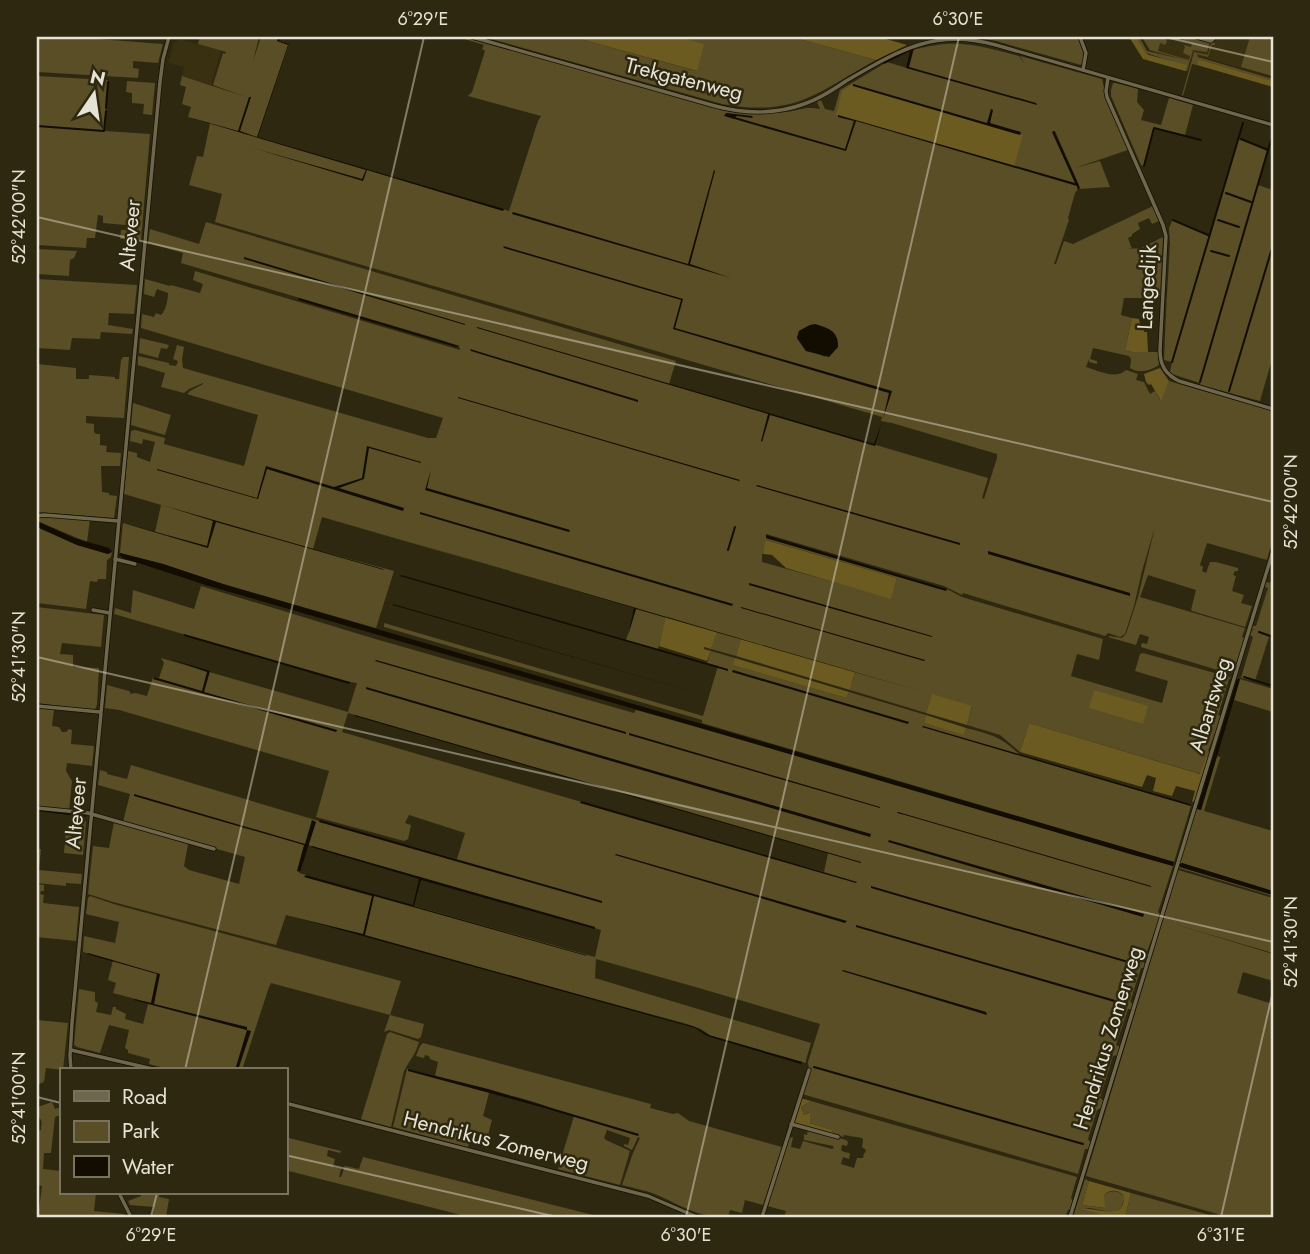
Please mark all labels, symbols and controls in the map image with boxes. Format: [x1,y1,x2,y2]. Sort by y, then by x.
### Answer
text: 6°29'E [397,6,449,32]
text: 6°30'E [932,6,984,32]
street label: Trekgatenweg [622,50,746,108]
north arrow [60,60,130,130]
text: N [87,63,108,93]
text: 52°42'00"N [6,169,32,265]
street label: Alteveer [112,197,148,272]
street label: Langedijk [1130,243,1164,330]
text: 52°42'00"N [1278,454,1304,550]
text: 52°41'30"N [6,611,32,703]
street label: Albartsweg [1181,654,1239,756]
street label: Alteveer [58,775,94,850]
text: 52°41'30"N [1278,896,1304,988]
street label: Hendrikus Zomerweg [1066,943,1150,1133]
text: 52°41'00"N [6,1051,32,1145]
legend [60,1068,287,1194]
text: Road [122,1082,167,1112]
street label: Hendrikus Zomerweg [400,1103,592,1179]
text: Park [122,1116,160,1146]
text: Water [122,1152,175,1182]
text: 6°29'E [125,1222,177,1248]
text: 6°30'E [660,1222,712,1248]
text: 6°31'E [1197,1222,1245,1248]

